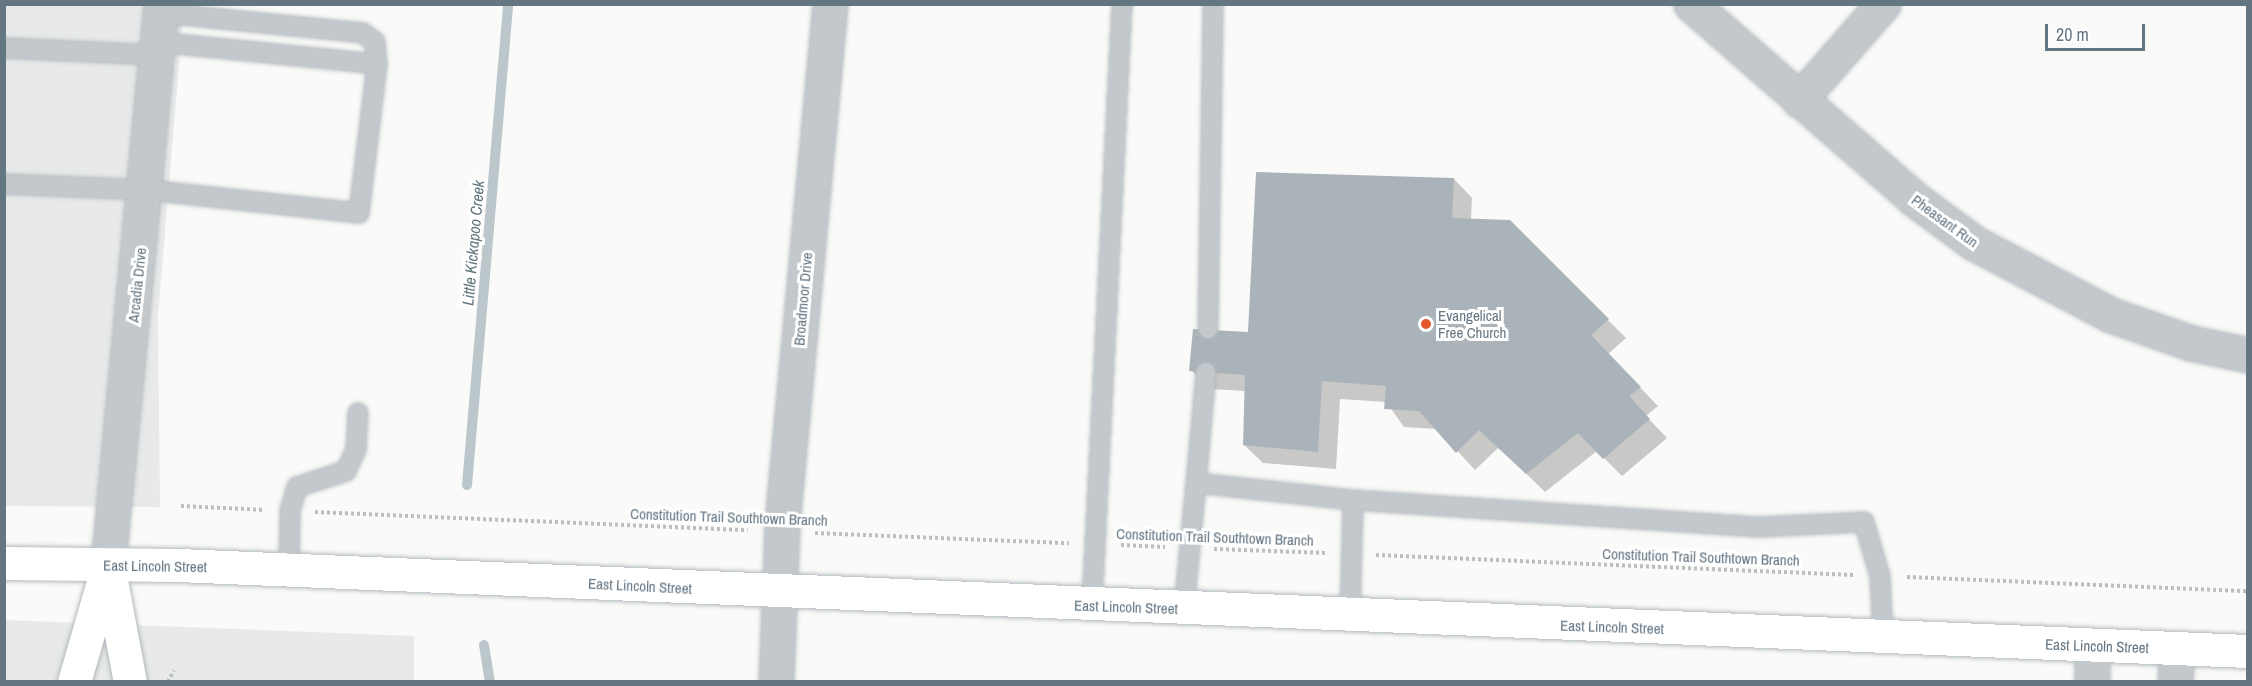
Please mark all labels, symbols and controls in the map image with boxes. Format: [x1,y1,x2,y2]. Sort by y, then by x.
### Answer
scale bar [2048,12,2148,50]
text: 20 m [2056,22,2089,47]
water label: Little Kickapoo Creek [458,180,488,306]
street label: Pheasant Run [1908,191,1982,251]
street label: Arcadia Drive [124,247,150,323]
street label: Broadmoor Drive [790,252,816,346]
place label: Evangelical Free Church [1438,306,1506,341]
marker: Evangelical Free Church [1419,317,1433,331]
street label: Constitution Trail Southtown Branch [630,505,828,529]
street label: Constitution Trail Southtown Branch [1116,525,1314,549]
street label: Constitution Trail Southtown Branch [1602,545,1800,569]
street label: East Lincoln Street [103,556,207,576]
street label: East Lincoln Street [588,574,692,598]
street label: East Lincoln Street [1074,596,1178,618]
street label: East Lincoln Street [1560,616,1664,638]
street label: East Lincoln Street [2045,635,2149,657]

